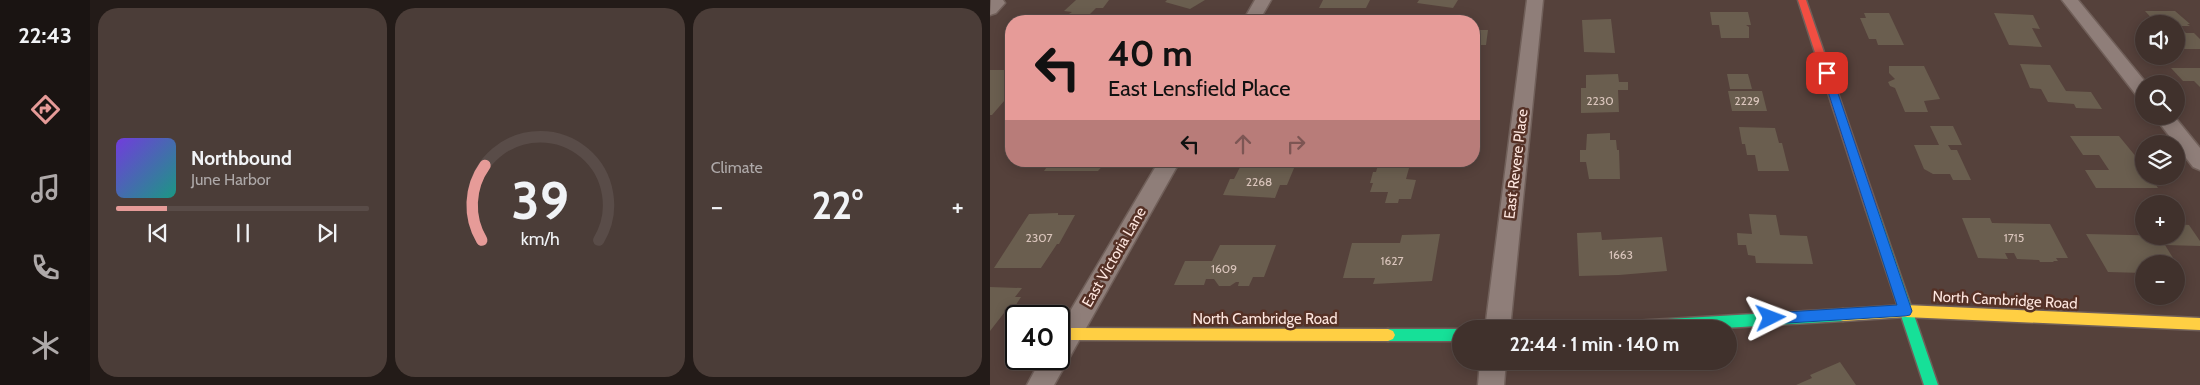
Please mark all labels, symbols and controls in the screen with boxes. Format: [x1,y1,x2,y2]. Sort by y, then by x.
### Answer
map controls [2135,15,2185,305]
button: sound [2135,15,2185,65]
text: 22:43 [18,22,72,49]
text: 40 m [1108,32,1193,75]
icon: left [1025,35,1090,100]
pin [1806,52,1848,94]
icon: arrive [1813,59,1841,87]
text: East Lensfield Place [1108,75,1290,102]
button: search [2135,75,2185,125]
icon: directions [28,92,63,127]
house number: 2230 [1586,93,1614,108]
house number: 2229 [1734,93,1760,108]
street label: East Revere Place [1500,108,1532,220]
icon: left [1176,130,1204,158]
icon: ahead [1229,130,1257,158]
icon: right [1282,130,1310,158]
button: layers [2135,135,2185,185]
text: Northbound [191,147,292,170]
text: Climate [711,158,763,177]
text: 39 [511,169,569,232]
text: June Harbor [191,170,271,189]
icon: music [28,171,63,206]
house number: 2268 [1246,174,1272,189]
text: 22° [812,182,863,229]
text: − [711,189,723,223]
text: + [952,189,964,223]
button: + [2135,195,2185,245]
street label: East Victoria Lane [1078,204,1150,310]
icon: previous [144,219,172,247]
icon: pause [229,219,257,247]
icon: next [313,219,341,247]
text: km/h [520,228,560,249]
house number: 2307 [1025,230,1053,245]
house number: 1715 [2004,230,2024,245]
house number: 1663 [1609,247,1633,262]
icon: phone [28,250,63,285]
house number: 1627 [1380,253,1404,268]
button: − [2135,255,2185,305]
house number: 1609 [1211,261,1237,276]
street label: North Cambridge Road [1932,287,2078,313]
position arrow [1744,291,1796,343]
speed limit sign: 40 [1005,305,1070,370]
street label: North Cambridge Road [1192,310,1338,328]
icon: climate [28,328,63,363]
text: 22:44 · 1 min · 140 m [1510,333,1679,356]

